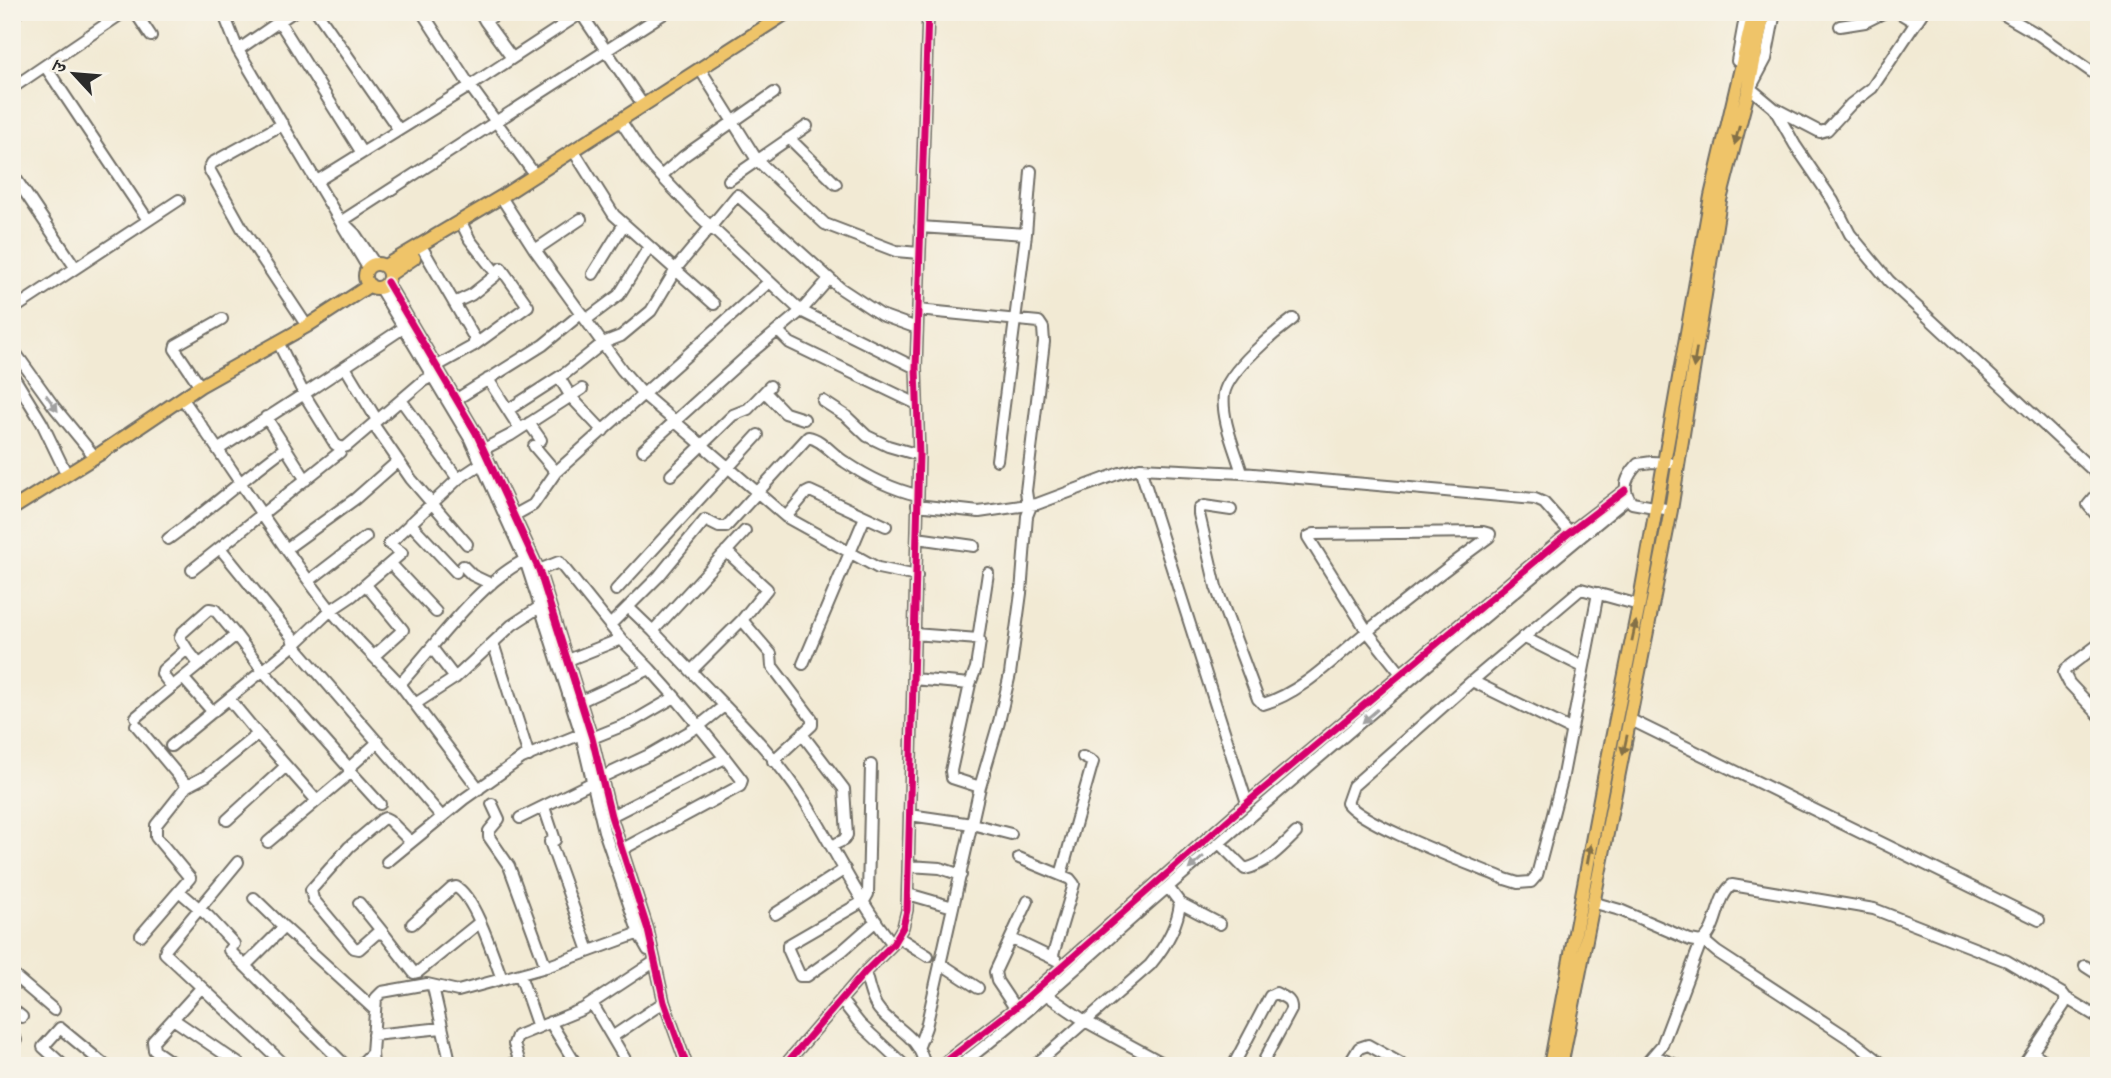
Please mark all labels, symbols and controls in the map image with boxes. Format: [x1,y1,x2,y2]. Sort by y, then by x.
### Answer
north arrow [38,38,108,108]
text: उ [47,57,73,78]
one-way arrow [1731,124,1742,146]
one-way arrow [1689,347,1700,369]
one-way arrow [45,394,59,412]
one-way arrow [1628,620,1639,642]
one-way arrow [1361,708,1379,724]
one-way arrow [1620,734,1631,756]
one-way arrow [1584,843,1595,865]
one-way arrow [1188,855,1205,870]

